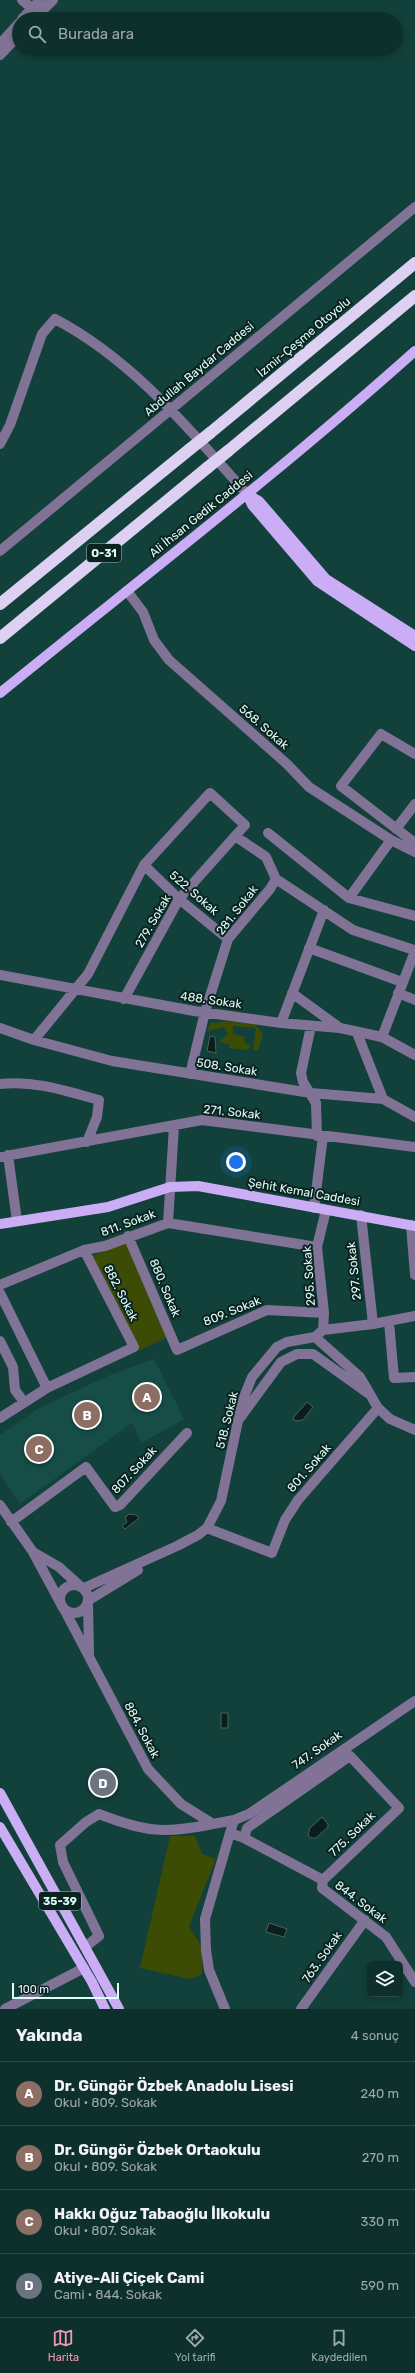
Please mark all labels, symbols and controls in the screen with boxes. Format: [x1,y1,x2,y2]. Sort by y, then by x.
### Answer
search box [12,12,403,56]
icon: search [26,23,48,45]
text: Burada ara [58,25,134,43]
street label: İzmir-Çeşme Otoyolu [255,294,353,380]
street label: Abdullah Baydar Caddesi [141,319,257,419]
street label: Ali İhsan Gedik Caddesi [146,468,256,560]
road number: O-31 [87,544,121,562]
street label: 568. Sokak [236,702,292,753]
street label: 522. Sokak [167,868,222,919]
street label: 281. Sokak [213,882,261,938]
street label: 279. Sokak [132,891,174,950]
street label: 488. Sokak [179,989,243,1011]
street label: 508. Sokak [196,1055,259,1079]
street label: 271. Sokak [203,1102,262,1122]
your location [226,1152,246,1172]
street label: Şehit Kemal Caddesi [247,1175,361,1209]
street label: 811. Sokak [99,1206,158,1239]
street label: 297. Sokak [344,1240,364,1301]
street label: 295. Sokak [300,1245,318,1307]
street label: 880. Sokak [146,1257,184,1320]
street label: 882. Sokak [101,1262,142,1324]
street label: 809. Sokak [201,1293,264,1329]
pin: A [134,1382,160,1412]
street label: 518. Sokak [213,1389,241,1450]
pin: B [74,1400,100,1430]
pin: C [26,1434,52,1464]
street label: 801. Sokak [284,1440,334,1495]
street label: 807. Sokak [108,1443,160,1497]
street label: 884. Sokak [121,1699,163,1761]
street label: 747. Sokak [289,1727,345,1772]
pin: D [90,1768,116,1798]
street label: 775. Sokak [326,1808,378,1859]
street label: 844. Sokak [332,1878,390,1927]
road number: 35-39 [39,1892,81,1910]
street label: 763. Sokak [299,1928,345,1985]
map controls [367,1961,403,1997]
button: layers [367,1961,403,1997]
scale bar [12,1981,119,2000]
text: 100 m [18,1983,49,1996]
text: Yakında [16,2025,82,2045]
text: 4 sonuç [351,2028,399,2043]
text: Dr. Güngör Özbek Anadolu Lisesi [54,2077,294,2095]
text: A [24,2086,34,2101]
text: 240 m [360,2086,399,2101]
text: Okul · 809. Sokak [54,2095,157,2110]
text: Dr. Güngör Özbek Ortaokulu [54,2141,261,2159]
text: B [24,2150,34,2165]
text: 270 m [362,2150,399,2165]
text: Okul · 809. Sokak [54,2159,157,2174]
text: Hakkı Oğuz Tabaoğlu İlkokulu [54,2205,270,2223]
text: C [24,2214,34,2229]
text: 330 m [360,2214,399,2229]
text: Okul · 807. Sokak [54,2223,156,2238]
text: Atiye-Ali Çiçek Cami [54,2269,204,2287]
text: D [24,2278,34,2293]
text: 590 m [361,2278,399,2293]
text: Cami · 844. Sokak [54,2287,162,2302]
tab: Harita [48,2327,79,2364]
tab: Yol tarifi [175,2327,216,2364]
tab: Kaydedilen [311,2327,367,2364]

